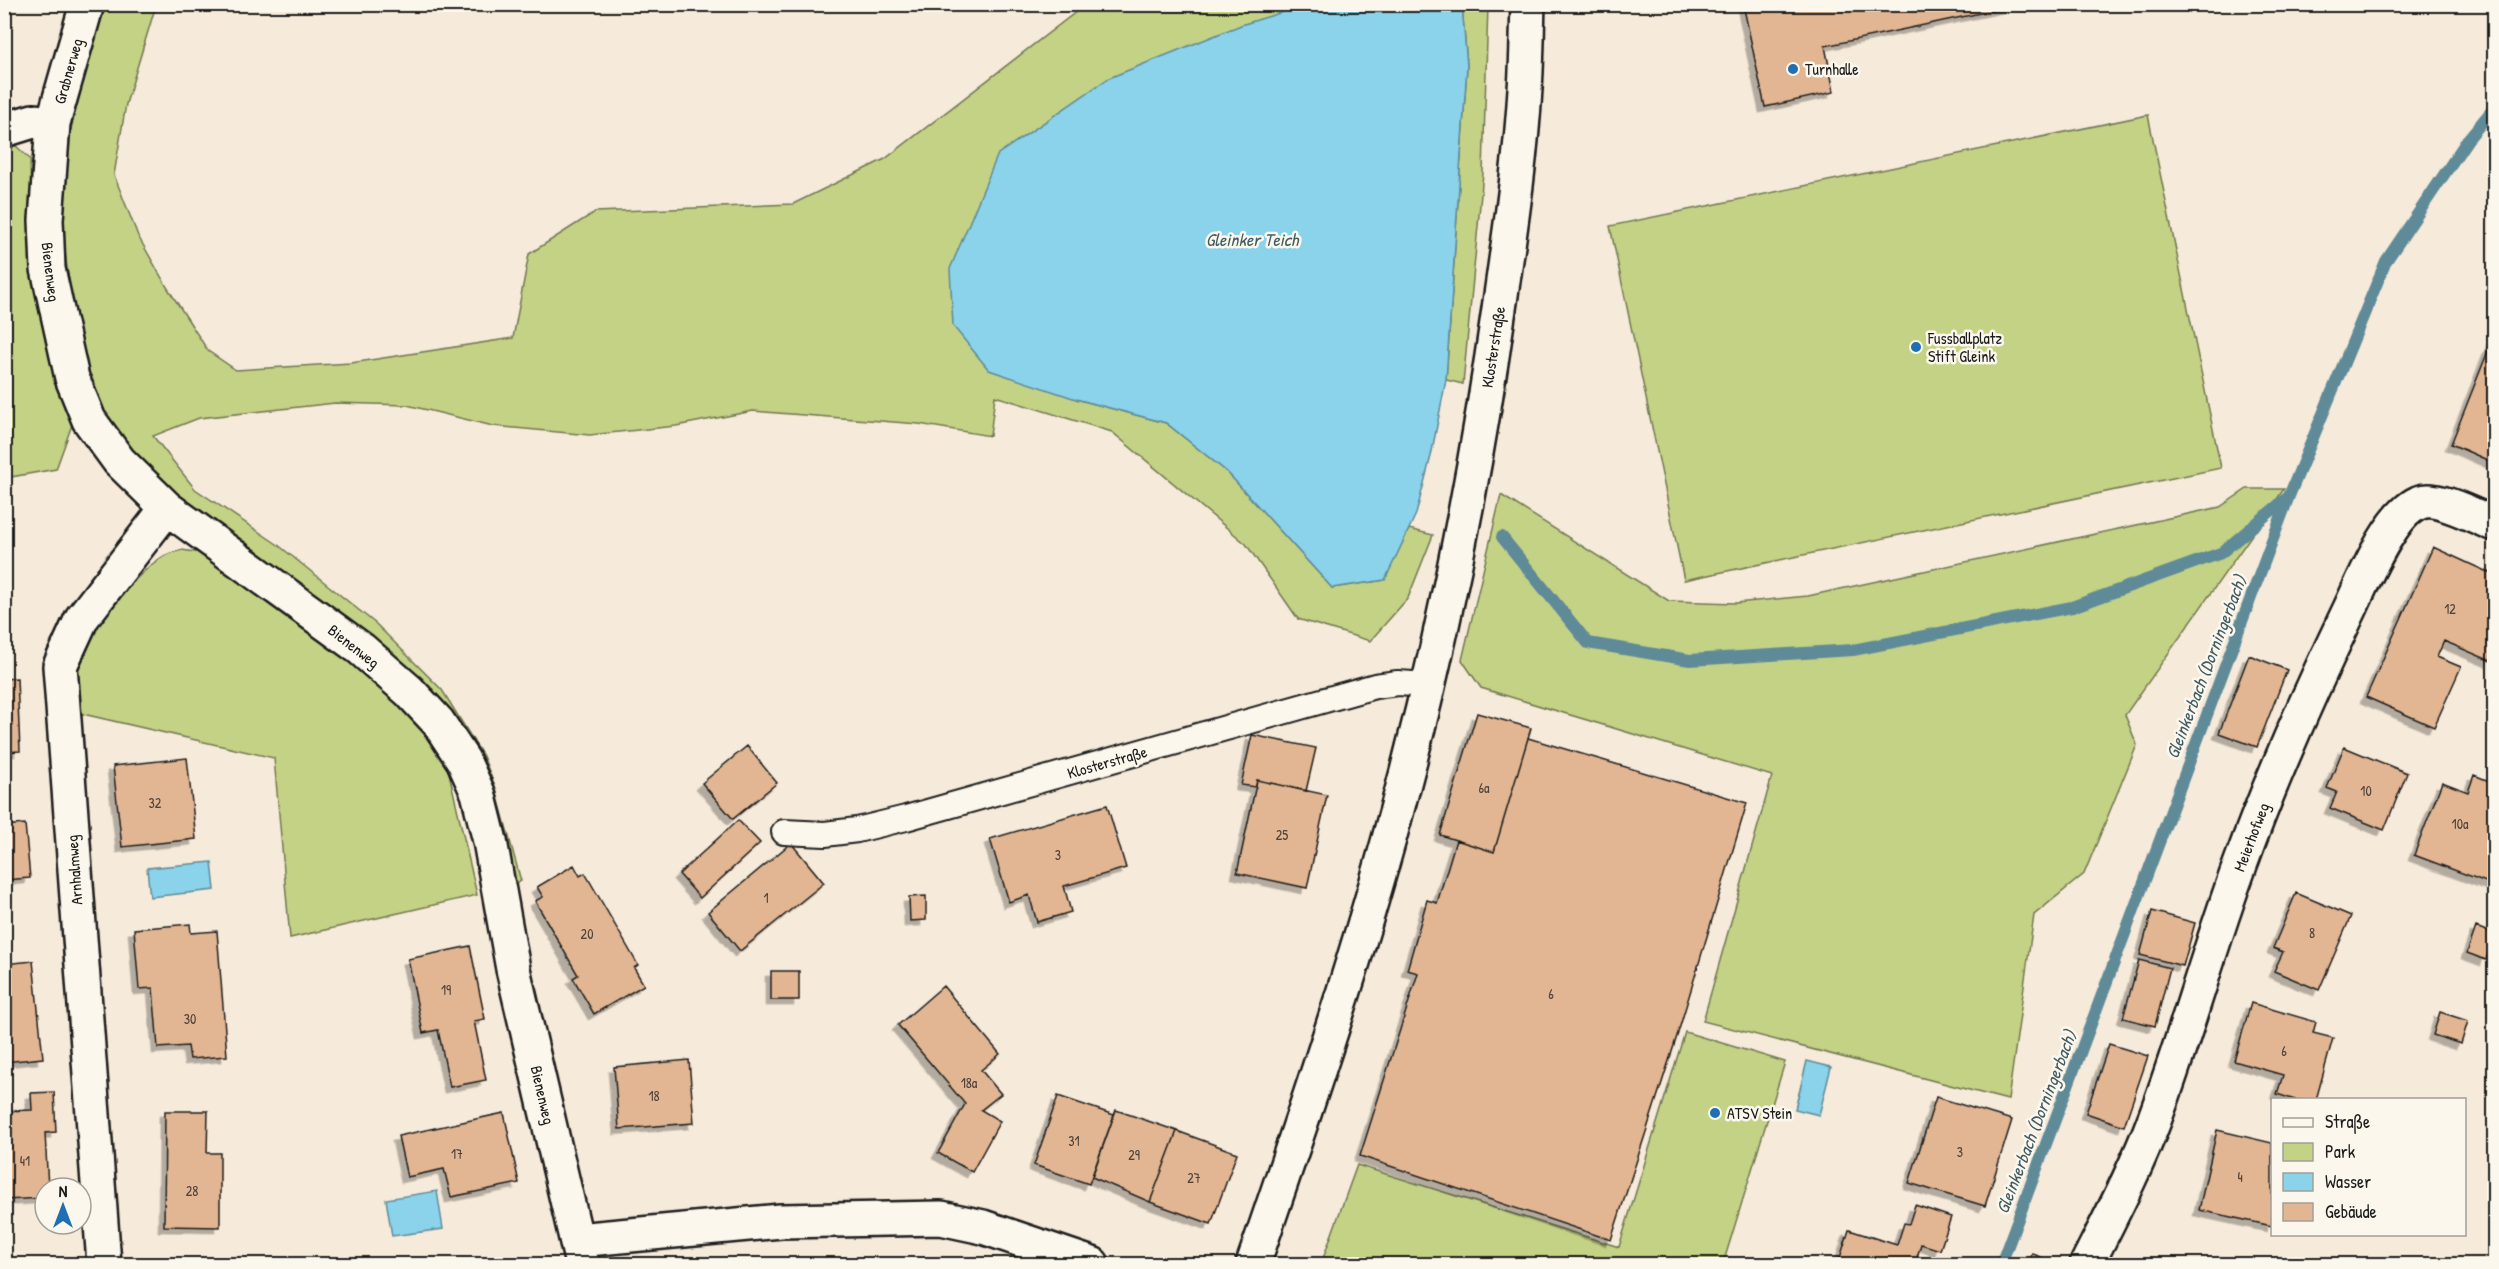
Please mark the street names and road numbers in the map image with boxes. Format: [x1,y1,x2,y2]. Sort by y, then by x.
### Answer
street label: Grabnerweg [48,36,88,106]
street label: Bienenweg [36,241,66,303]
street label: Klosterstraße [1476,304,1510,389]
street label: Bienenweg [324,619,384,673]
street label: Klosterstraße [1064,740,1150,784]
street label: Meierhofweg [2228,800,2274,874]
street label: Arnhalmweg [61,834,87,906]
street label: Bienenweg [526,1063,560,1127]

